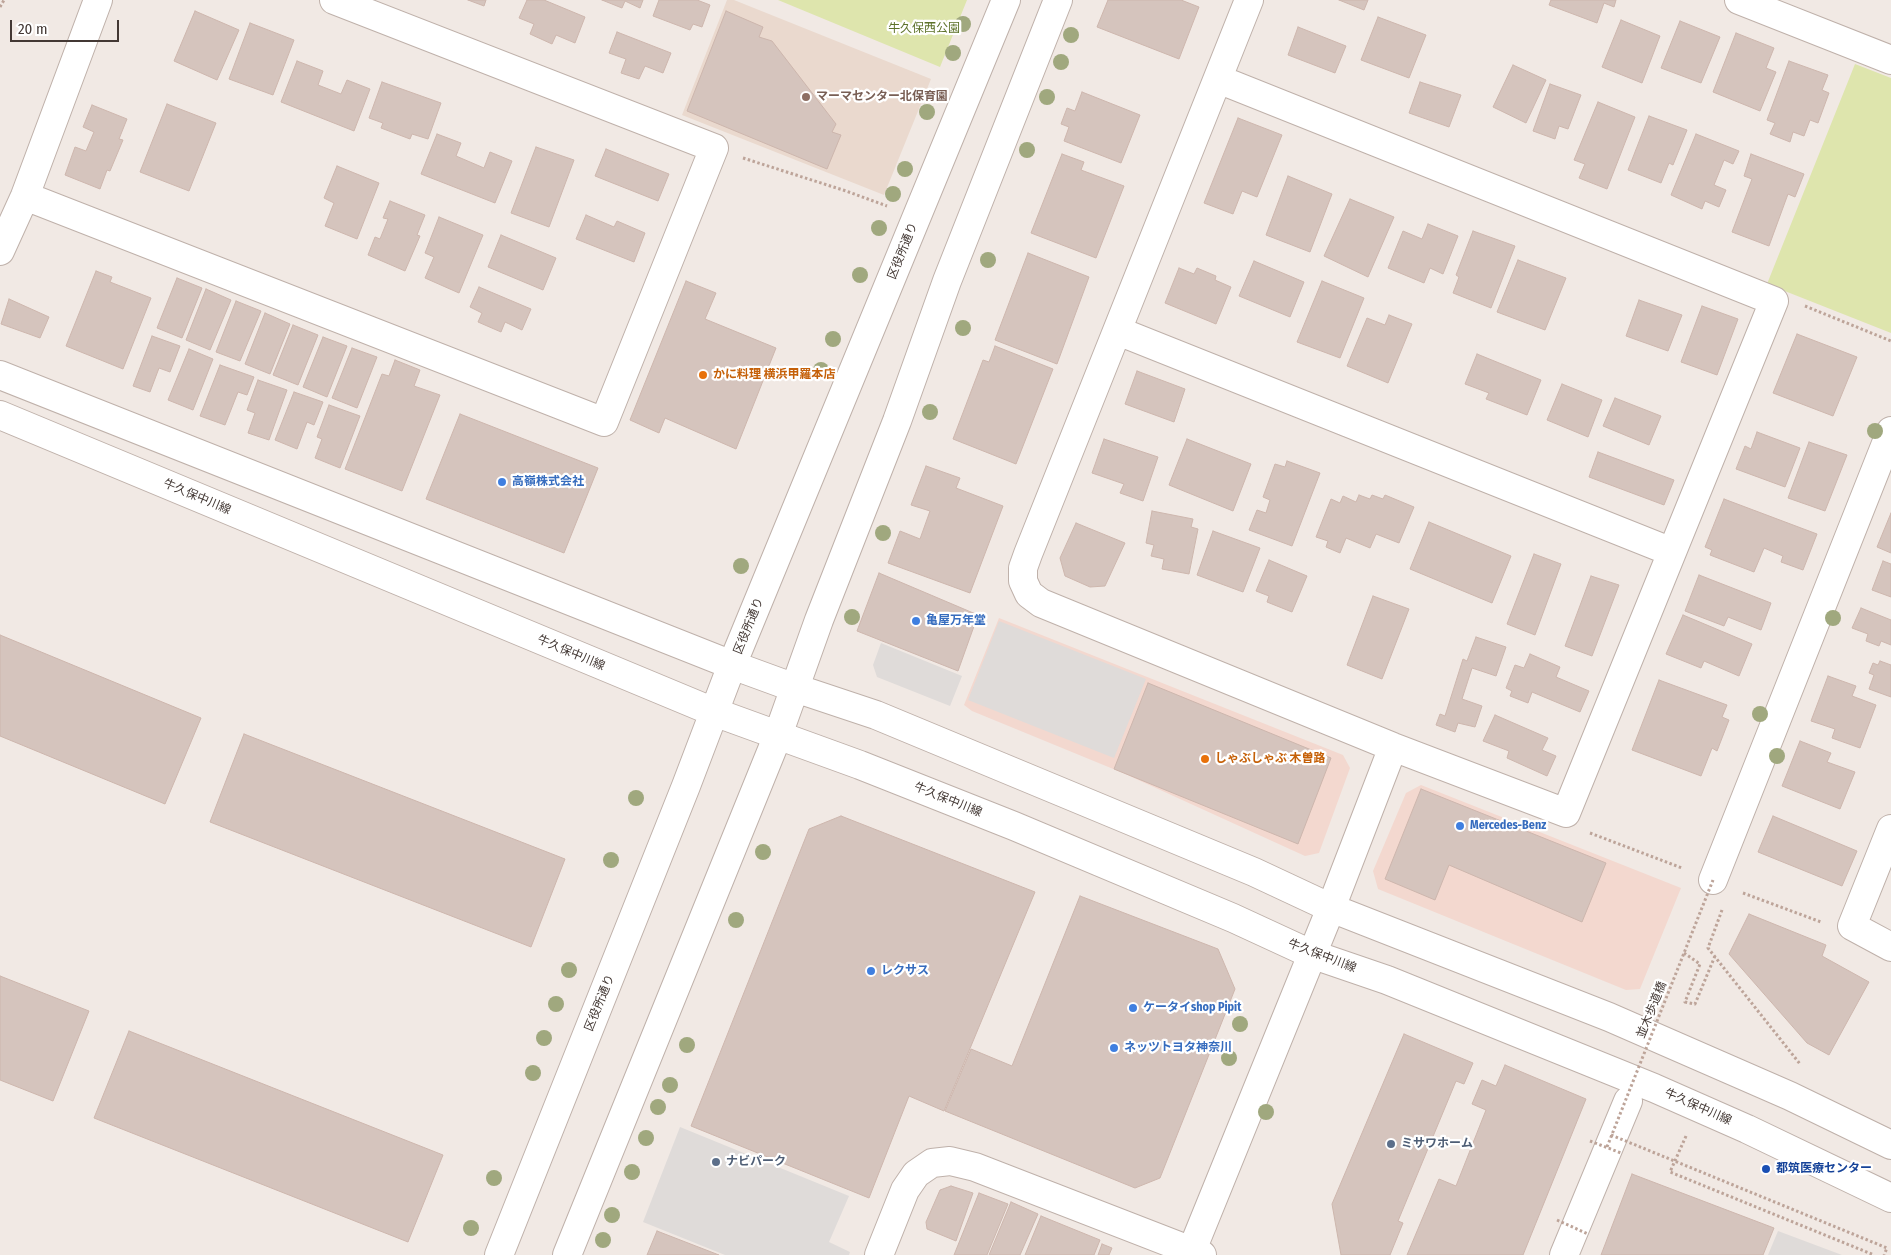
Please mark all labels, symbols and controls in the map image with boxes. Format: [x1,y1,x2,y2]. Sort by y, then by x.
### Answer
scale bar [12,10,121,42]
text: 20 m [18,20,48,38]
park label: 牛久保西公園 [888,22,960,36]
place label: マーマセンター北保育園 [816,90,948,104]
marker: マーマセンター北保育園 [800,91,812,103]
street label: 区役所通り [885,220,921,282]
place label: かに料理 横浜甲羅本店 [713,368,835,382]
marker: かに料理 横浜甲羅本店 [697,369,709,381]
place label: 高嶺株式会社 [512,475,584,489]
street label: 牛久保中川線 [161,476,233,518]
marker: 高嶺株式会社 [496,476,508,488]
street label: 区役所通り [731,595,767,657]
place label: 亀屋万年堂 [926,614,986,628]
marker: 亀屋万年堂 [910,615,922,627]
street label: 牛久保中川線 [535,632,607,674]
place label: しゃぶしゃぶ 木曽路 [1215,752,1325,766]
marker: しゃぶしゃぶ 木曽路 [1199,753,1211,765]
street label: 牛久保中川線 [912,780,984,820]
place label: Mercedes-Benz [1470,819,1546,833]
marker: Mercedes-Benz [1454,820,1466,832]
street label: 牛久保中川線 [1286,936,1358,976]
place label: レクサス [881,964,929,978]
marker: レクサス [865,965,877,977]
street label: 区役所通り [582,972,618,1034]
street label: 並木歩道橋 [1634,979,1670,1041]
place label: ケータイshop Pipit [1143,1001,1241,1015]
marker: ケータイshop Pipit [1127,1002,1139,1014]
place label: ネッツトヨタ神奈川 [1124,1041,1232,1055]
marker: ネッツトヨタ神奈川 [1108,1042,1120,1054]
street label: 牛久保中川線 [1662,1086,1734,1128]
place label: ミサワホーム [1401,1137,1473,1151]
marker: ミサワホーム [1385,1138,1397,1150]
place label: ナビパーク [726,1155,786,1169]
marker: ナビパーク [710,1156,722,1168]
place label: 都筑医療センター [1776,1162,1872,1176]
marker: 都筑医療センター [1760,1163,1772,1175]

